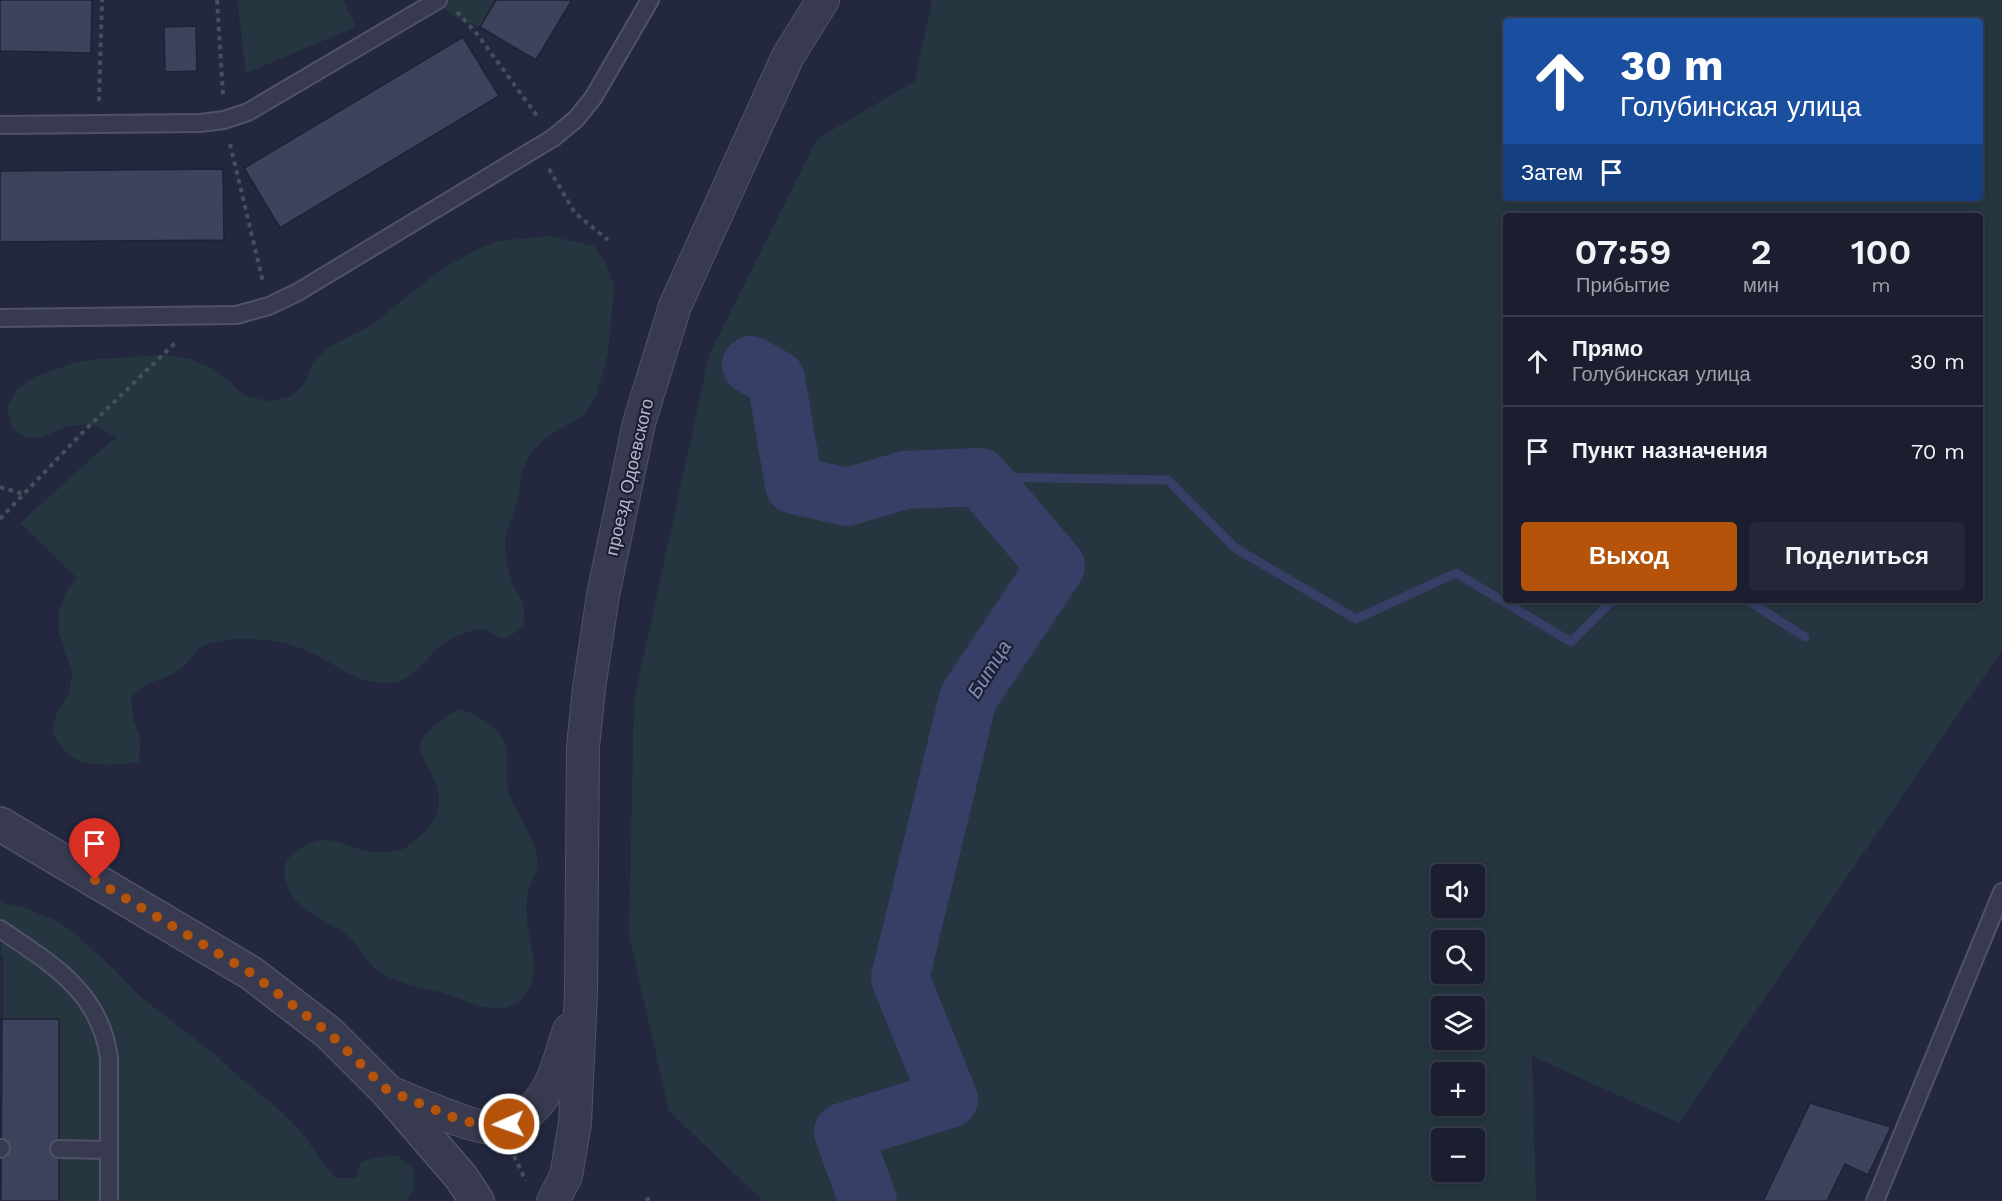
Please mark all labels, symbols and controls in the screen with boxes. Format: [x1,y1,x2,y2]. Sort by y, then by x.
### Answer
text: 30 m [1620,41,1724,90]
icon: ahead [1521,42,1599,120]
text: Голубинская улица [1620,91,1861,123]
icon: arrive [1595,156,1628,189]
text: Затем [1521,160,1583,185]
text: 07:59 [1575,231,1671,273]
text: 2 [1750,231,1772,273]
text: 100 [1851,231,1911,273]
text: Прибытие [1576,273,1670,297]
text: мин [1743,273,1779,297]
text: m [1871,273,1891,297]
text: Прямо [1572,336,1643,361]
icon: ahead [1521,345,1554,378]
text: 30 m [1910,349,1965,374]
text: Голубинская улица [1572,362,1751,386]
street label: проезд Одоевского [601,396,657,558]
icon: arrive [1521,435,1554,468]
text: Пункт назначения [1572,438,1768,463]
text: 70 m [1911,439,1965,464]
button: Выход [1521,522,1737,591]
button: Поделиться [1749,522,1965,591]
water label: Битца [962,636,1016,702]
pin [69,818,120,880]
icon: arrive [78,827,111,860]
map controls [1431,864,1485,1182]
button: sound [1431,864,1485,918]
button: search [1431,930,1485,984]
button: layers [1431,996,1485,1050]
button: + [1431,1062,1485,1116]
position arrow [477,1092,541,1156]
button: − [1431,1128,1485,1182]

